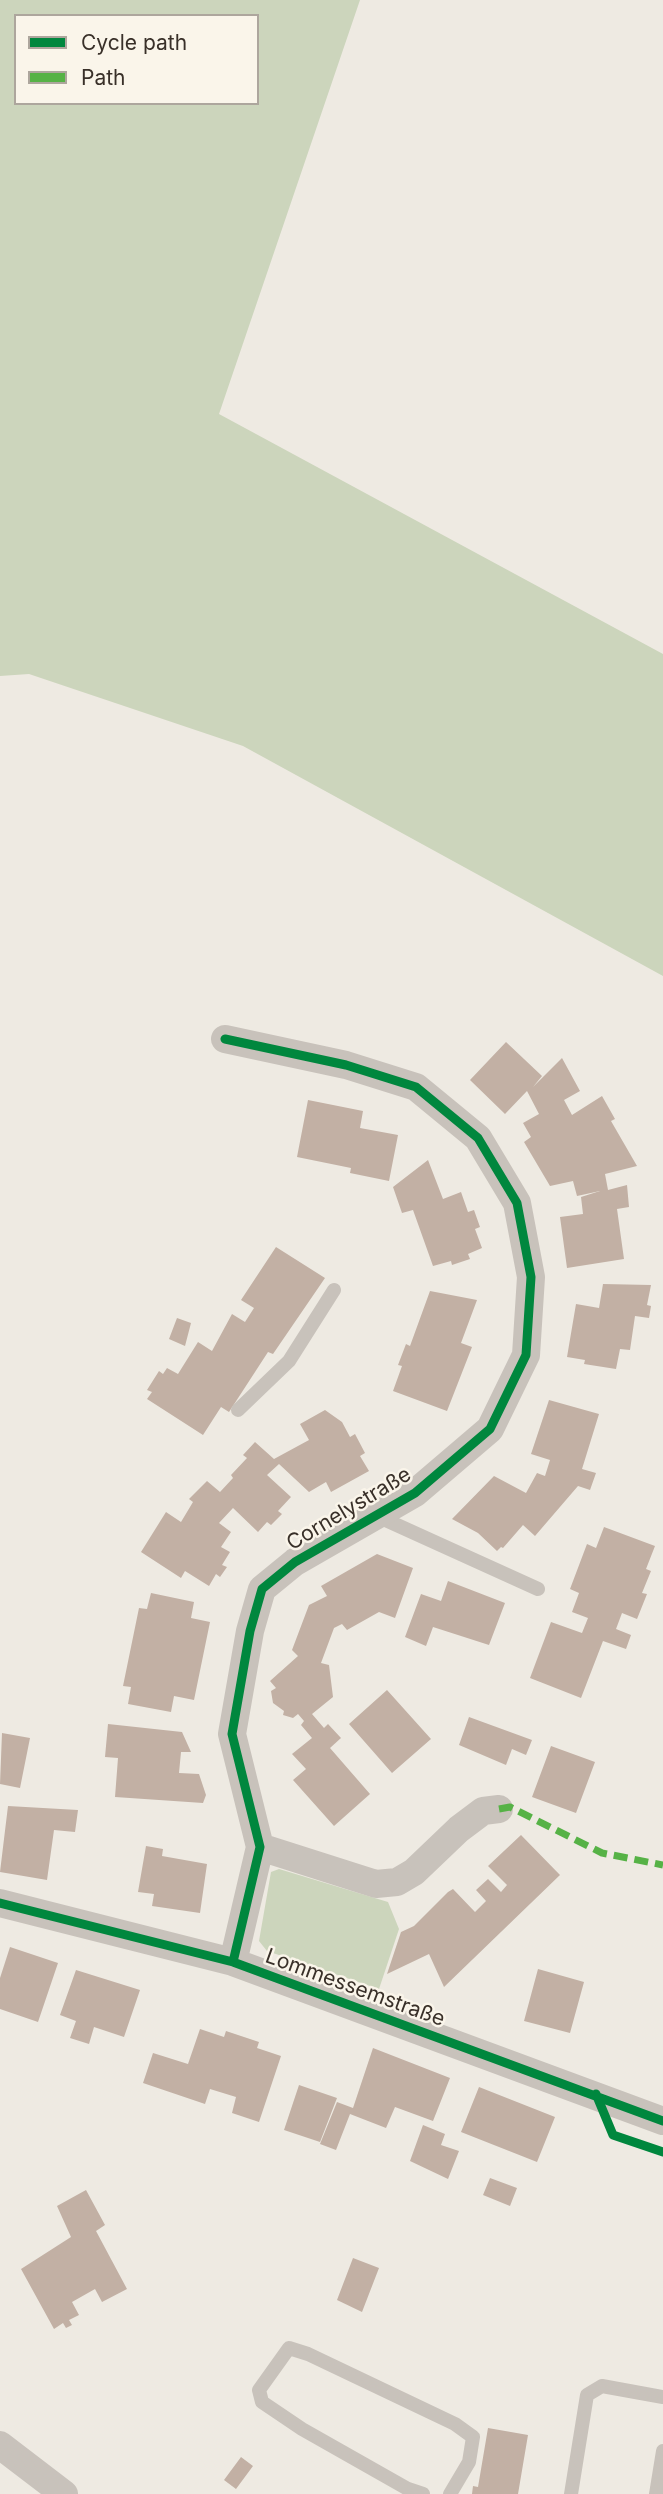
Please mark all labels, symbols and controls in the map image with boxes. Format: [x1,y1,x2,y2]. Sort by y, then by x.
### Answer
legend [14,14,259,105]
text: Cycle path [81,30,187,55]
text: Path [81,65,126,90]
street label: Cornelystraße [282,1462,416,1556]
street label: Lommessemstraße [262,1944,448,2032]

